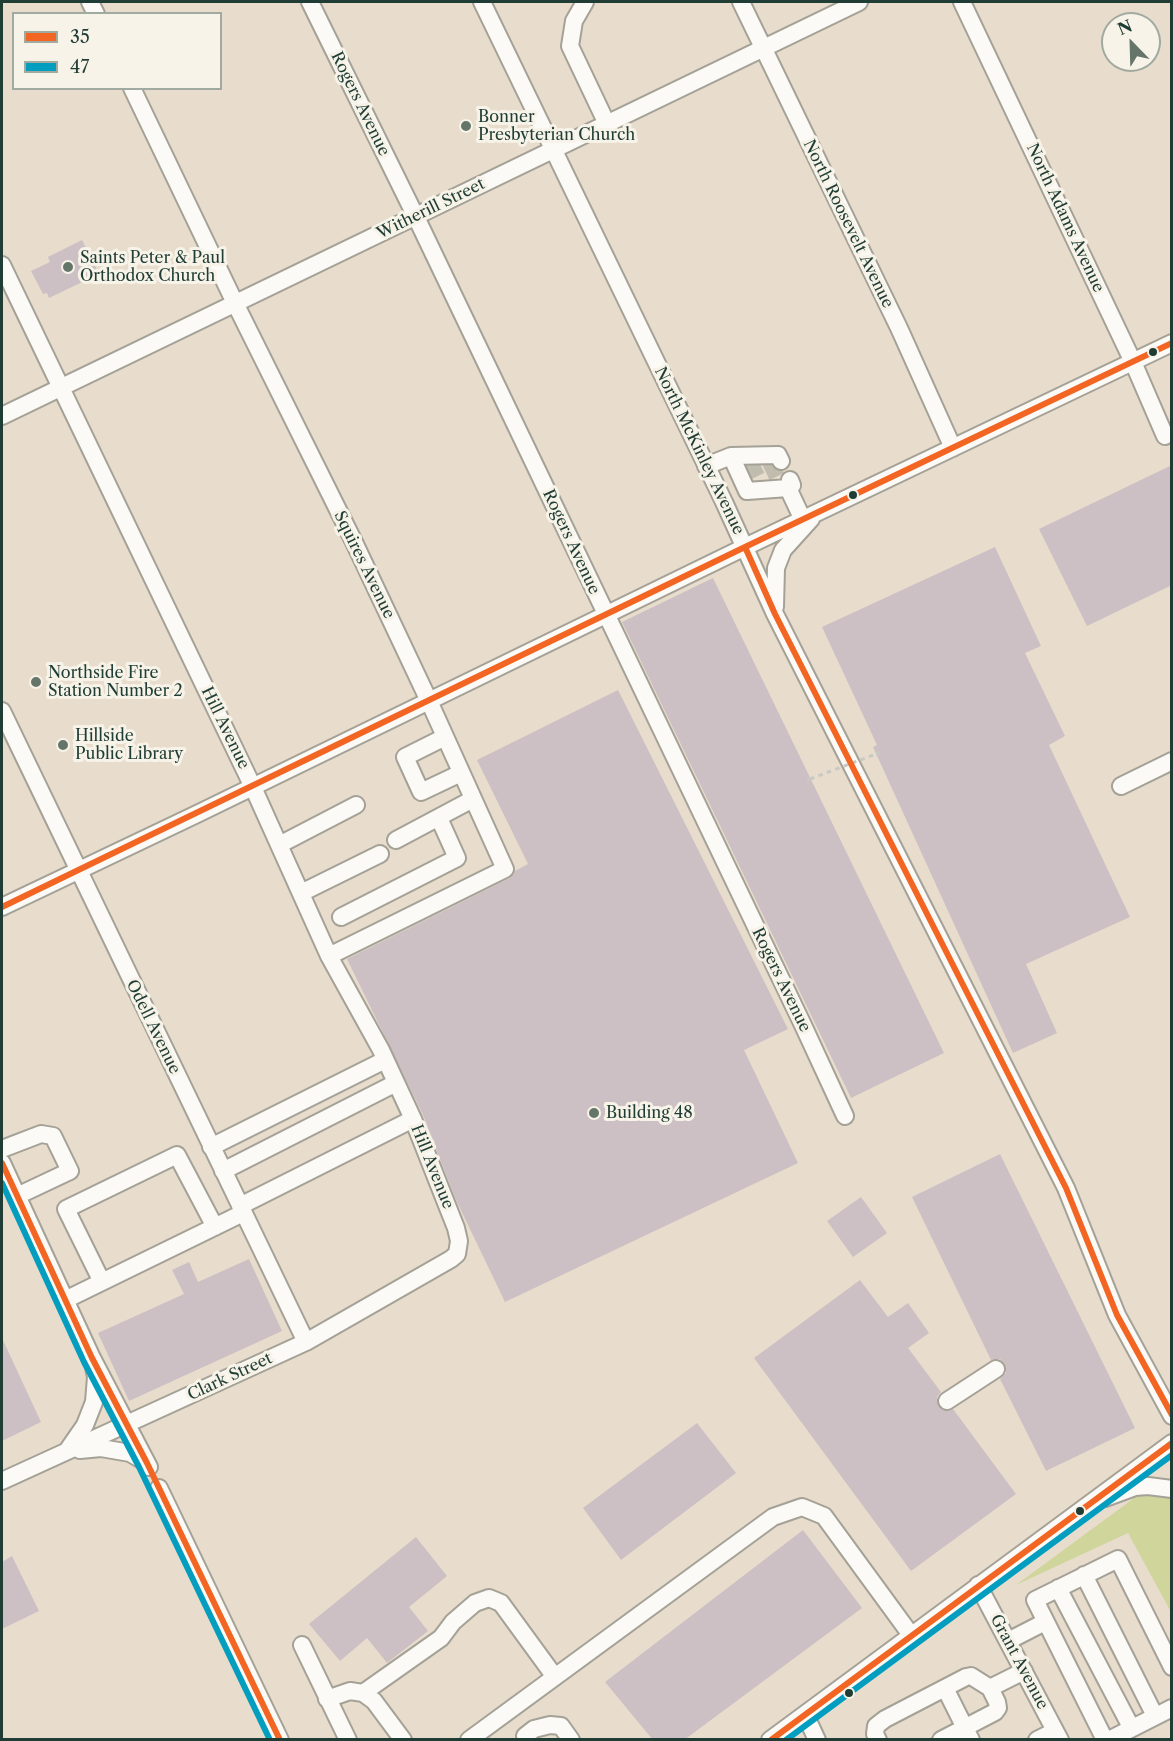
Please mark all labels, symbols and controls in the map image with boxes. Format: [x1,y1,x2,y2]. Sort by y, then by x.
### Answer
legend [12,12,222,90]
north arrow [1101,12,1161,72]
text: N [1114,15,1135,39]
text: 35 [70,26,90,48]
street label: Rogers Avenue [326,49,394,159]
text: 47 [70,56,89,78]
place label: Bonner Presbyterian Church [478,107,635,145]
marker: Bonner Presbyterian Church [459,119,473,133]
street label: North Roosevelt Avenue [799,137,897,311]
street label: North Adams Avenue [1022,140,1108,296]
street label: Witherill Street [374,175,488,243]
place label: Saints Peter & Paul Orthodox Church [80,248,225,286]
marker: Saints Peter & Paul Orthodox Church [61,260,75,274]
unlabelled marker [1147,346,1159,358]
street label: North McKinley Avenue [650,364,748,538]
street label: Rogers Avenue [538,486,604,598]
unlabelled marker [847,489,859,501]
street label: Squires Avenue [330,508,398,622]
place label: Northside Fire Station Number 2 [48,663,183,701]
marker: Northside Fire Station Number 2 [29,675,43,689]
street label: Hill Avenue [197,684,253,772]
place label: Hillside Public Library [75,726,183,764]
marker: Hillside Public Library [56,738,70,752]
street label: Rogers Avenue [747,925,815,1035]
street label: Odell Avenue [122,977,184,1077]
place label: Building 48 [606,1103,693,1123]
marker: Building 48 [587,1106,601,1120]
street label: Hill Avenue [406,1122,458,1212]
street label: Clark Street [185,1349,275,1405]
unlabelled marker [1074,1505,1086,1517]
street label: Grant Avenue [986,1611,1052,1713]
unlabelled marker [843,1687,855,1699]

